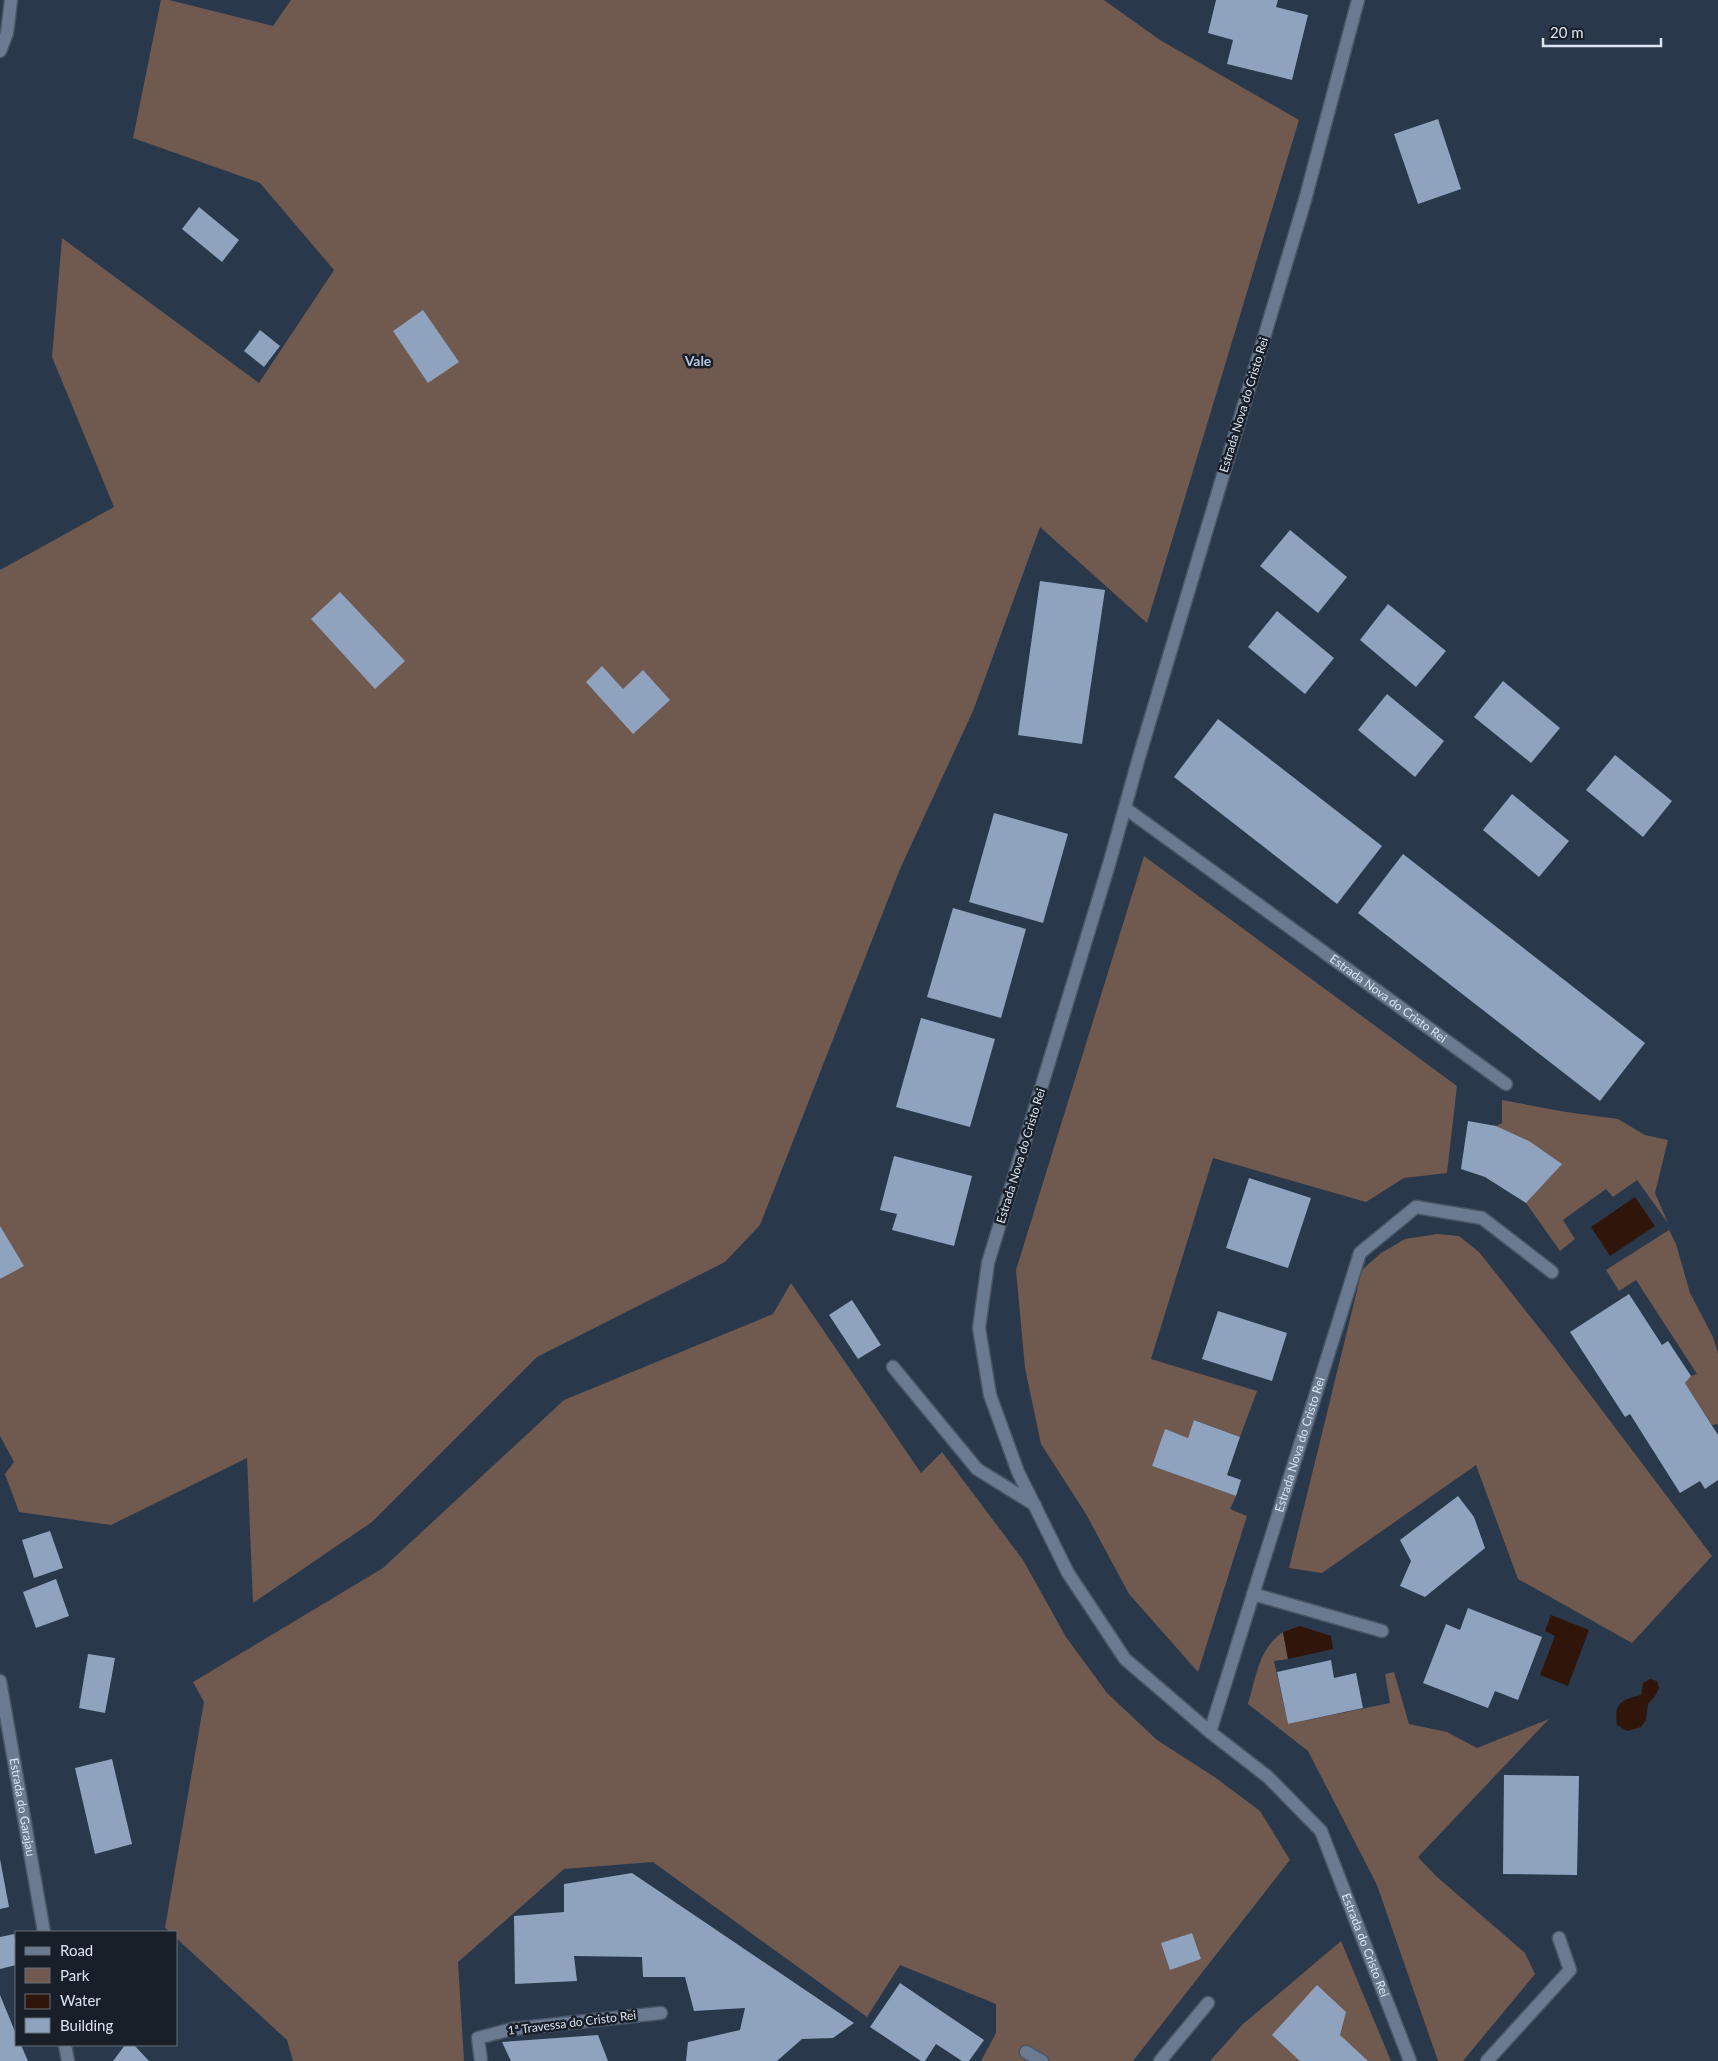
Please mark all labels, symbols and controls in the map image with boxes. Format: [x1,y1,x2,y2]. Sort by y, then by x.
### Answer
scale bar [1543,15,1660,47]
text: 20 m [1550,23,1584,41]
street label: Estrada Nova do Cristo Rei [1216,335,1271,474]
district label: Vale [684,352,712,369]
street label: Estrada Nova do Cristo Rei [1327,951,1450,1046]
street label: Estrada Nova do Cristo Rei [993,1086,1048,1225]
street label: Estrada Nova do Cristo Rei [1271,1375,1328,1514]
street label: Estrada do Garajau [7,1757,39,1857]
street label: Estrada do Cristo Rei [1339,1891,1393,1999]
legend [15,1931,178,2046]
text: Road [60,1941,93,1959]
text: Park [60,1966,90,1984]
text: Water [60,1991,101,2009]
street label: 1ª Travessa do Cristo Rei [507,2007,637,2038]
text: Building [60,2016,113,2034]

